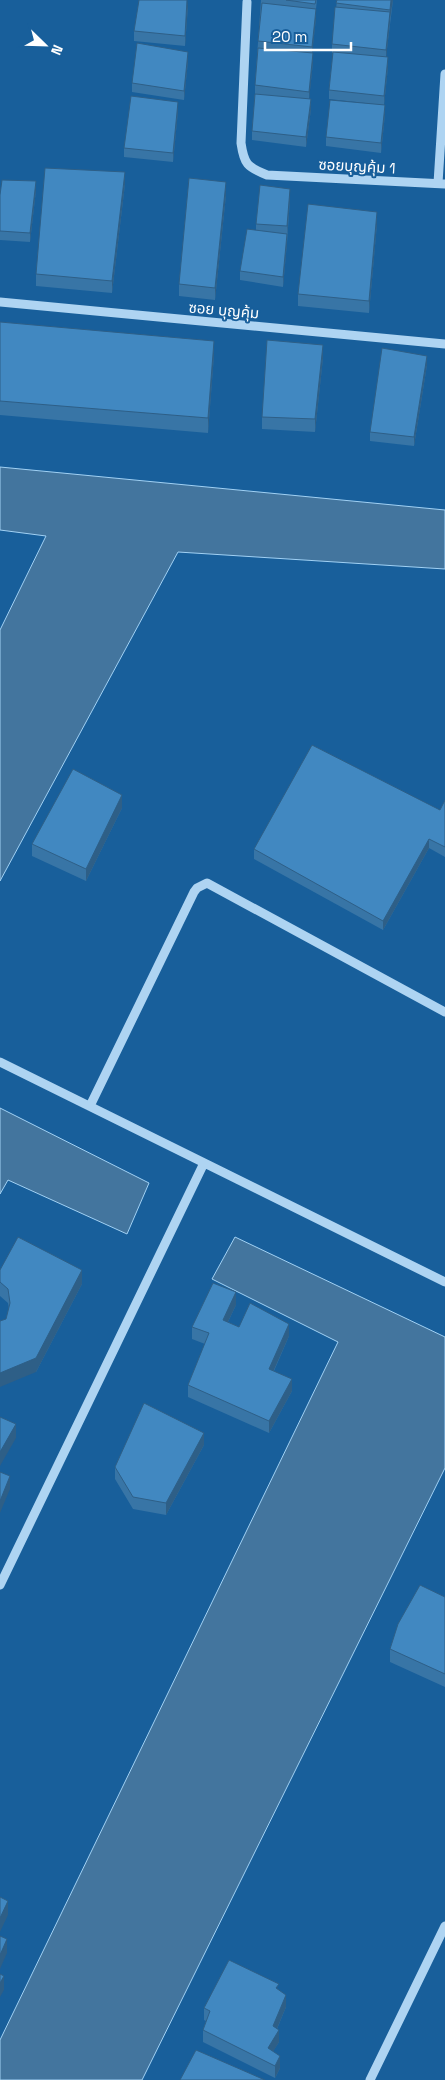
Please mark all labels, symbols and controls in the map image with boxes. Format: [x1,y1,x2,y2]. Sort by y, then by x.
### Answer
north arrow [20,20,70,70]
scale bar [265,20,351,52]
text: 20 m [272,27,307,46]
text: N [47,42,67,58]
street label: ซอยบุญคุ้ม 1 [318,154,396,178]
street label: ซอย บุญคุ้ม [188,297,260,323]

